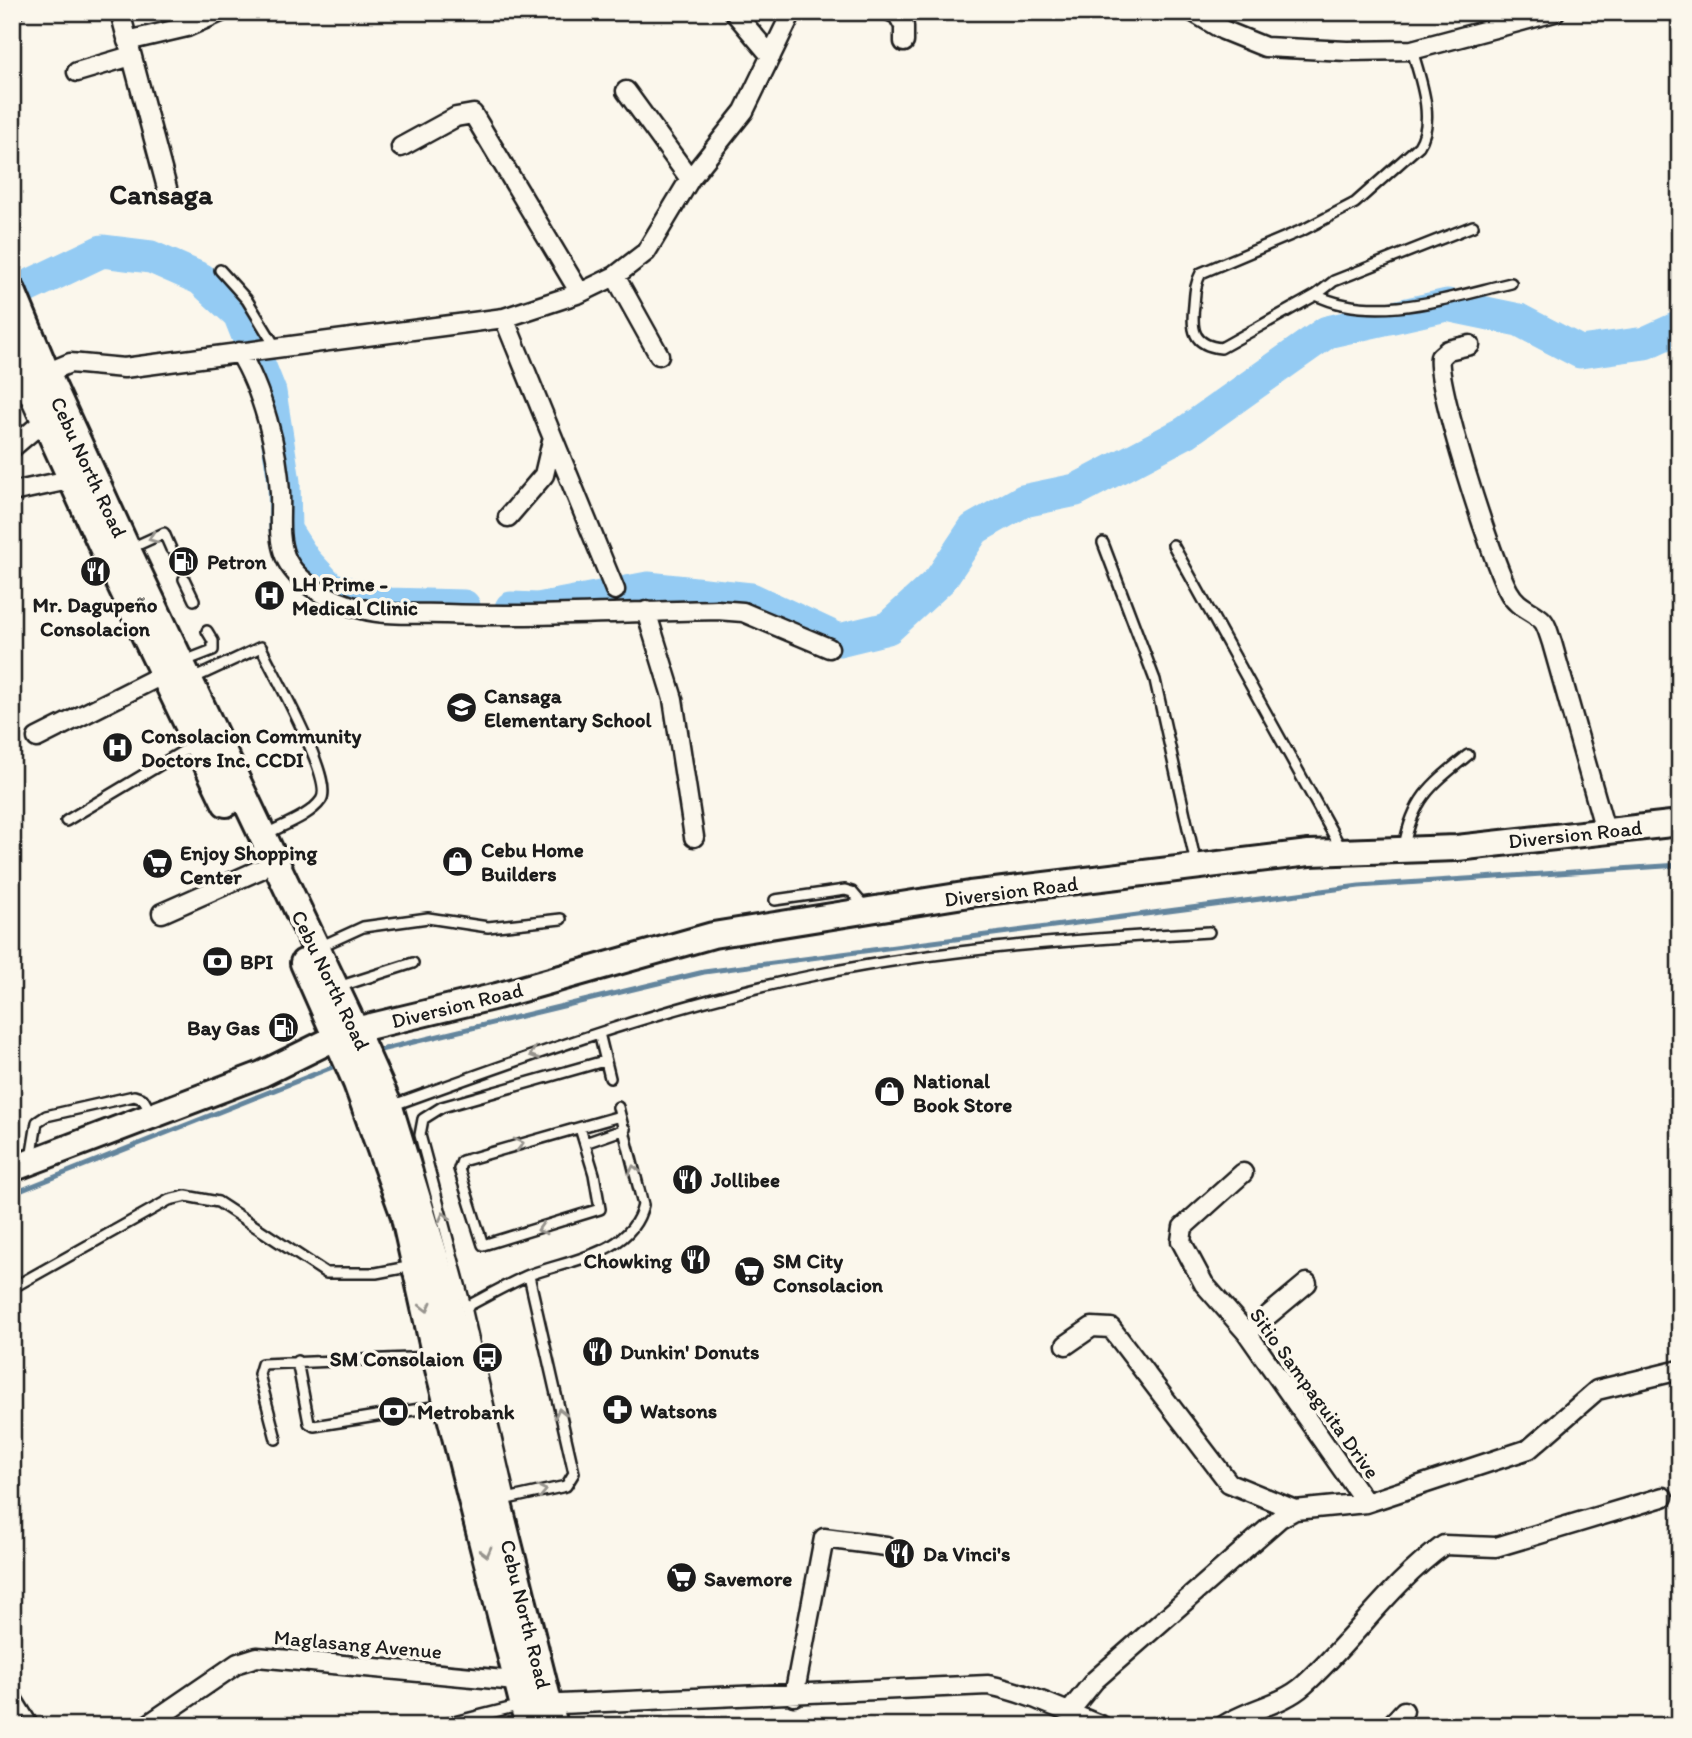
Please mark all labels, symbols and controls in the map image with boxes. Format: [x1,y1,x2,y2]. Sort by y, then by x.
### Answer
district label: Cansaga [109,177,213,211]
street label: Cebu North Road [45,393,133,541]
one-way arrow [147,530,160,544]
fuel station icon: Petron [167,544,201,578]
place label: Petron [207,549,267,574]
restaurant icon: Mr. Dagupeño Consolacion [78,555,112,589]
place label: LH Prime - Medical Clinic [292,571,418,620]
hospital icon: LH Prime - Medical Clinic [252,578,286,612]
place label: Mr. Dagupeño Consolacion [33,592,158,641]
place label: Cansaga Elementary School [484,683,653,733]
school or university icon: Cansaga Elementary School [444,690,478,724]
place label: Consolacion Community Doctors Inc. CCDI [141,723,361,772]
hospital icon: Consolacion Community Doctors Inc. CCDI [101,730,135,764]
street label: Diversion Road [1507,815,1643,853]
place label: Cebu Home Builders [481,837,584,886]
place label: Enjoy Shopping Center [180,840,317,889]
shop icon: Cebu Home Builders [441,844,475,878]
supermarket icon: Enjoy Shopping Center [140,847,174,881]
street label: Diversion Road [943,870,1079,912]
street label: Cebu North Road [286,906,376,1054]
bank icon: BPI [200,944,234,978]
place label: BPI [240,949,274,974]
street label: Diversion Road [389,977,525,1033]
fuel station icon: Bay Gas [266,1010,300,1044]
place label: Bay Gas [187,1015,260,1041]
one-way arrow [528,1046,540,1060]
place label: National Book Store [913,1068,1012,1117]
shop icon: National Book Store [873,1075,907,1109]
one-way arrow [512,1138,524,1153]
restaurant icon: Jollibee [671,1162,705,1196]
one-way arrow [628,1164,642,1176]
place label: Jollibee [710,1167,780,1192]
one-way arrow [438,1211,452,1223]
one-way arrow [536,1220,548,1235]
restaurant icon: Chowking [678,1243,712,1277]
place label: Chowking [583,1248,672,1274]
place label: SM City Consolacion [773,1248,884,1297]
supermarket icon: SM City Consolacion [733,1255,767,1289]
one-way arrow [417,1301,432,1313]
street label: Sitio Sampaguita Drive [1245,1303,1385,1483]
restaurant icon: Dunkin' Donuts [580,1334,614,1368]
place label: Dunkin' Donuts [620,1339,759,1364]
bus stop icon: SM Consolaion [470,1341,504,1375]
place label: SM Consolaion [330,1346,464,1371]
pharmacy icon: Watsons [600,1393,634,1427]
bank icon: Metrobank [377,1394,411,1428]
place label: Watsons [640,1398,717,1423]
place label: Metrobank [417,1399,515,1424]
one-way arrow [554,1408,568,1420]
one-way arrow [536,1485,548,1500]
restaurant icon: Da Vinci's [883,1536,917,1570]
street label: Cebu North Road [495,1537,557,1691]
place label: Da Vinci's [923,1541,1010,1566]
one-way arrow [478,1546,493,1558]
supermarket icon: Savemore [664,1561,698,1595]
place label: Savemore [704,1566,792,1591]
street label: Maglasang Avenue [273,1624,443,1664]

